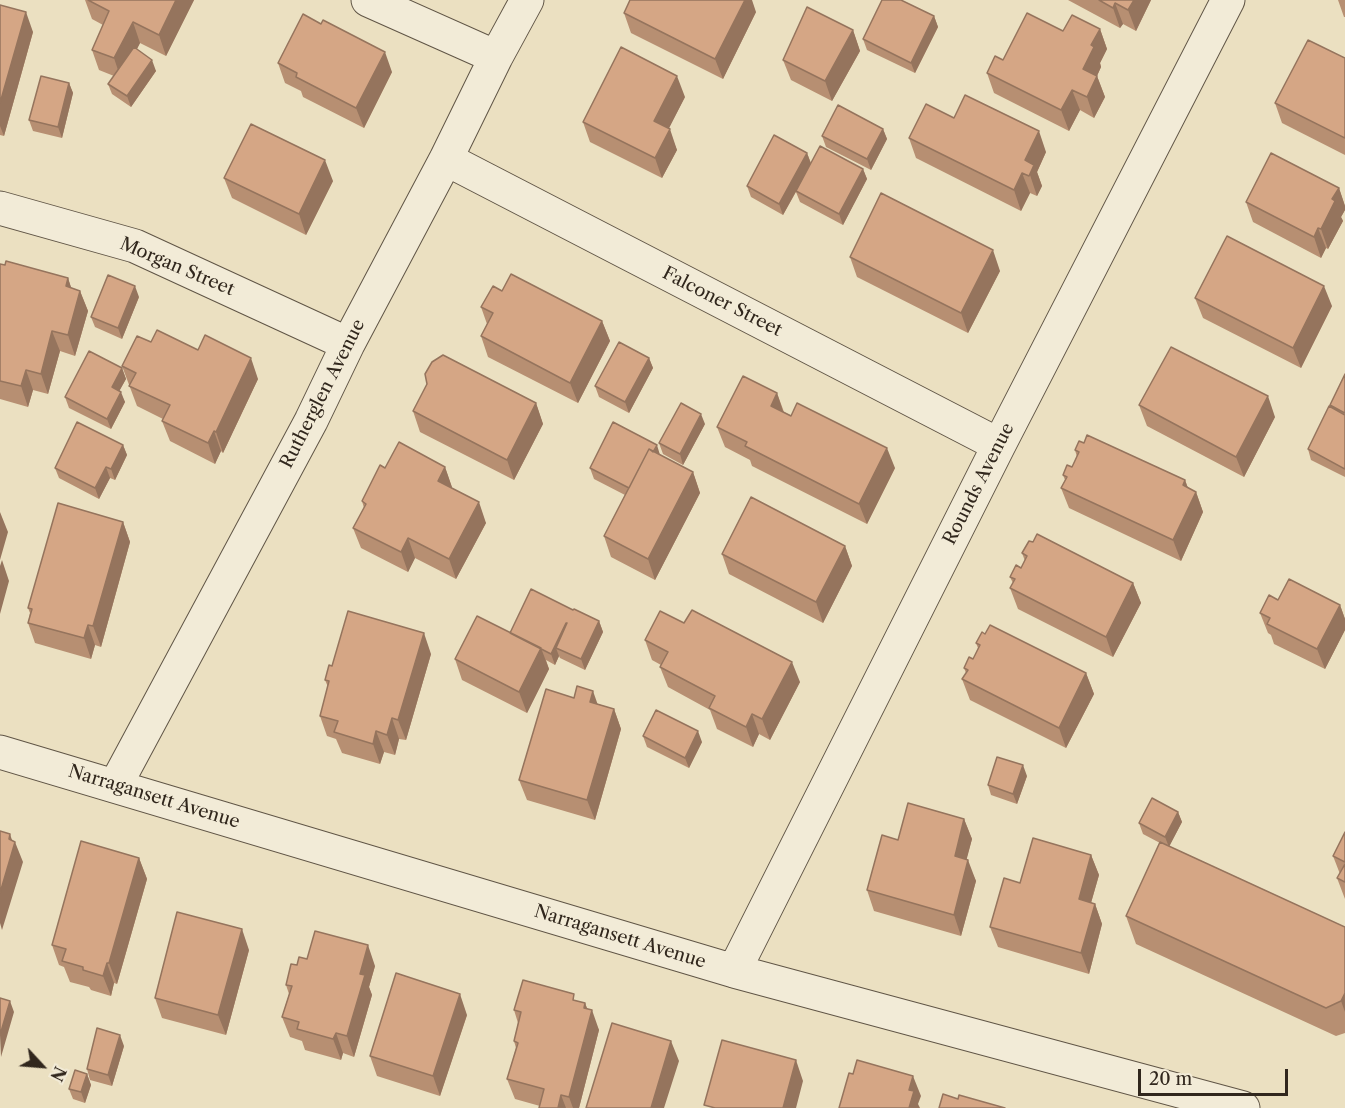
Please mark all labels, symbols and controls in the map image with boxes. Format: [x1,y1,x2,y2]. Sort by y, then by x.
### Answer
street label: Morgan Street [116,233,238,301]
street label: Falconer Street [659,263,785,341]
street label: Rutherglen Avenue [276,316,370,472]
street label: Rounds Avenue [939,419,1019,549]
street label: Narragansett Avenue [66,761,242,833]
street label: Narragansett Avenue [532,901,708,973]
north arrow [12,1036,72,1096]
scale bar [1141,1057,1291,1095]
text: N [46,1063,70,1085]
text: 20 m [1149,1068,1192,1090]

